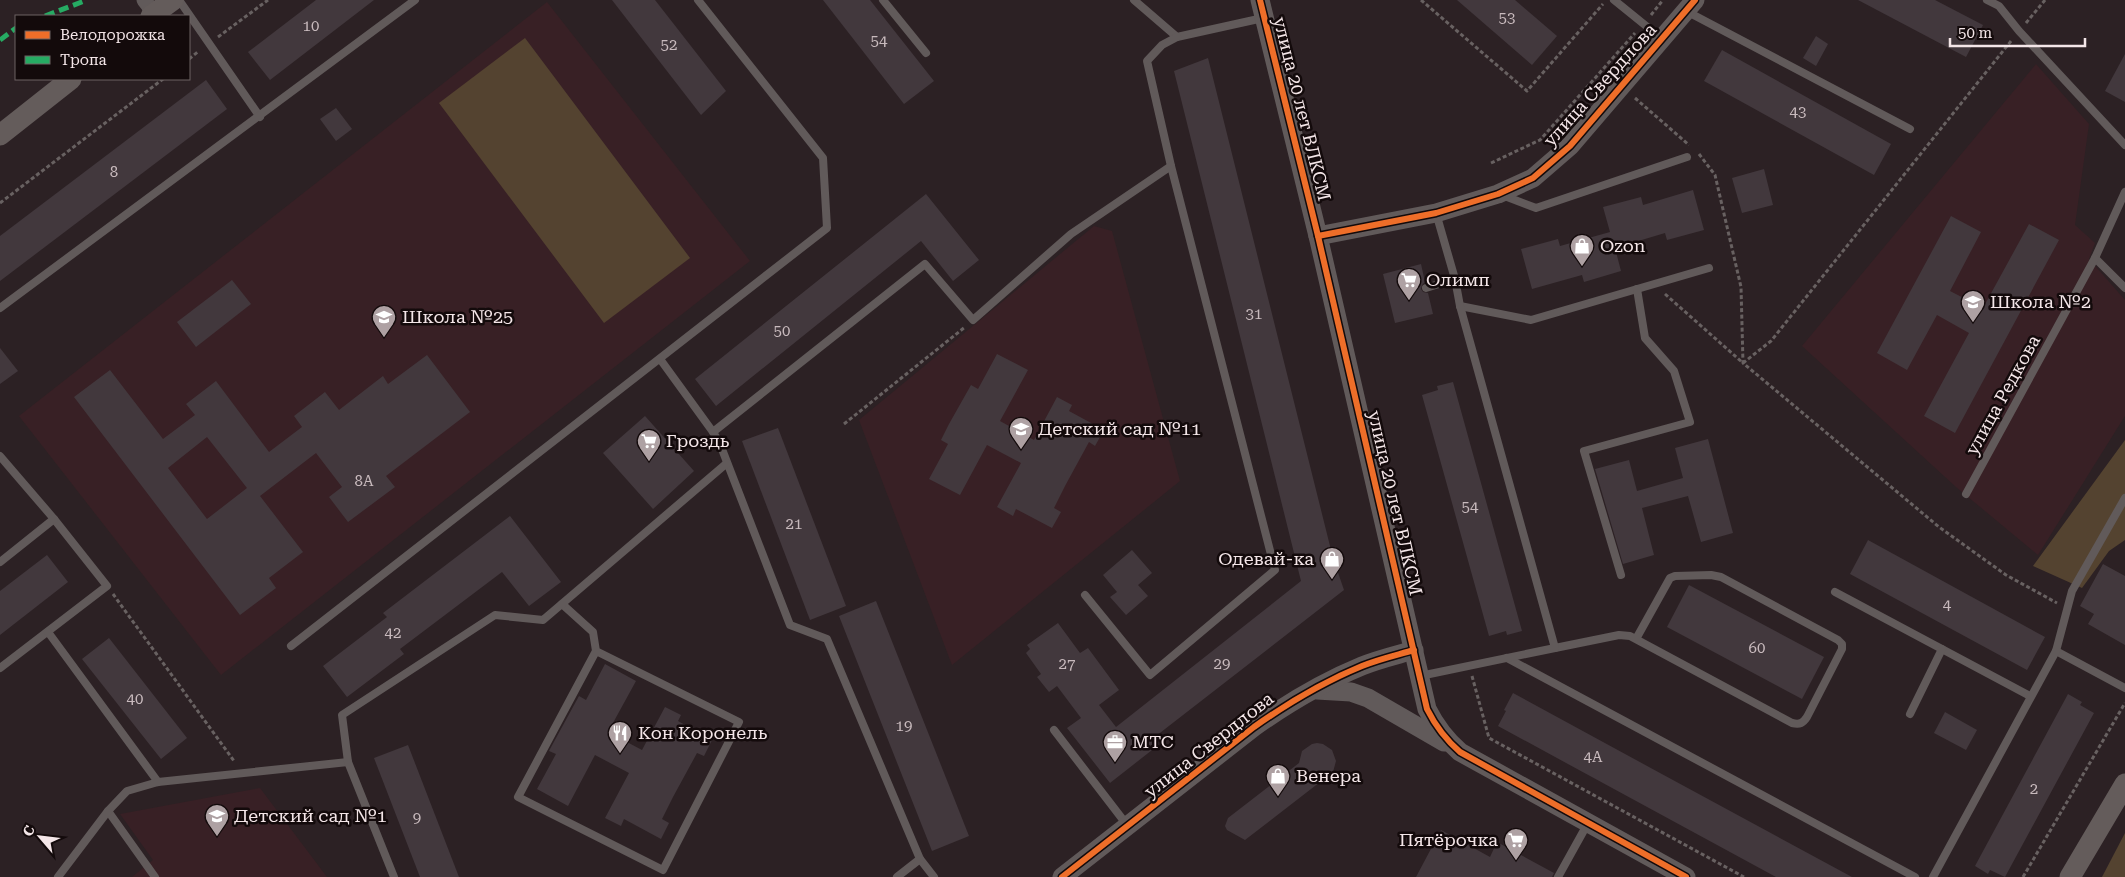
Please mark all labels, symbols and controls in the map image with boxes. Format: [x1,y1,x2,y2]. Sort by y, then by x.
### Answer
house number: 53 [1499,9,1515,27]
legend [15,15,190,80]
street label: улица 20 лет ВЛКСМ [1269,15,1336,203]
scale bar [1950,15,2085,47]
house number: 10 [303,17,319,35]
street label: улица Свердлова [1539,19,1661,151]
text: 50 m [1958,24,1993,42]
text: Велодорожка [60,26,165,44]
house number: 54 [871,32,888,50]
house number: 52 [661,36,677,54]
text: Тропа [60,51,107,69]
house number: 43 [1790,103,1806,121]
house number: 8 [110,163,118,181]
shop icon: Ozon [1569,233,1595,267]
place label: Ozon [1600,235,1646,256]
supermarket icon: Олимп [1396,267,1422,301]
place label: Олимп [1426,269,1490,290]
school or university icon: Школа №2 [1960,289,1986,323]
place label: Школа №2 [1990,291,2091,312]
school or university icon: Школа №25 [371,304,397,338]
house number: 31 [1246,305,1262,323]
place label: Школа №25 [402,306,513,327]
house number: 50 [774,322,790,340]
street label: улица Редкова [1961,331,2044,458]
street label: улица 20 лет ВЛКСМ [1364,409,1427,597]
school or university icon: Детский сад №11 [1008,416,1034,450]
place label: Детский сад №11 [1038,418,1201,439]
supermarket icon: Гроздь [636,428,662,462]
place label: Гроздь [666,430,730,451]
house number: 8А [355,472,374,490]
house number: 54 [1462,498,1479,516]
house number: 21 [786,515,802,533]
shop icon: Одевай-ка [1319,546,1345,580]
place label: Одевай-ка [1218,548,1314,569]
house number: 4 [1943,596,1952,614]
house number: 42 [385,624,401,642]
house number: 60 [1749,639,1765,657]
house number: 27 [1059,655,1075,673]
house number: 29 [1214,655,1230,673]
street label: улица Свердлова [1140,687,1278,802]
house number: 40 [127,690,143,708]
house number: 19 [896,717,912,735]
restaurant icon: Кон Коронель [607,720,633,754]
place label: Кон Коронель [638,722,768,743]
office icon: МТС [1102,729,1128,763]
place label: МТС [1132,731,1174,752]
house number: 4А [1584,748,1603,766]
shop icon: Венера [1265,763,1291,797]
place label: Венера [1296,765,1361,786]
house number: 2 [2030,780,2038,798]
school or university icon: Детский сад №1 [204,803,230,837]
place label: Детский сад №1 [234,805,387,826]
house number: 9 [413,809,421,827]
north arrow [15,812,65,862]
text: С [19,823,38,839]
supermarket icon: Пятёрочка [1503,827,1529,861]
place label: Пятёрочка [1399,829,1498,850]

